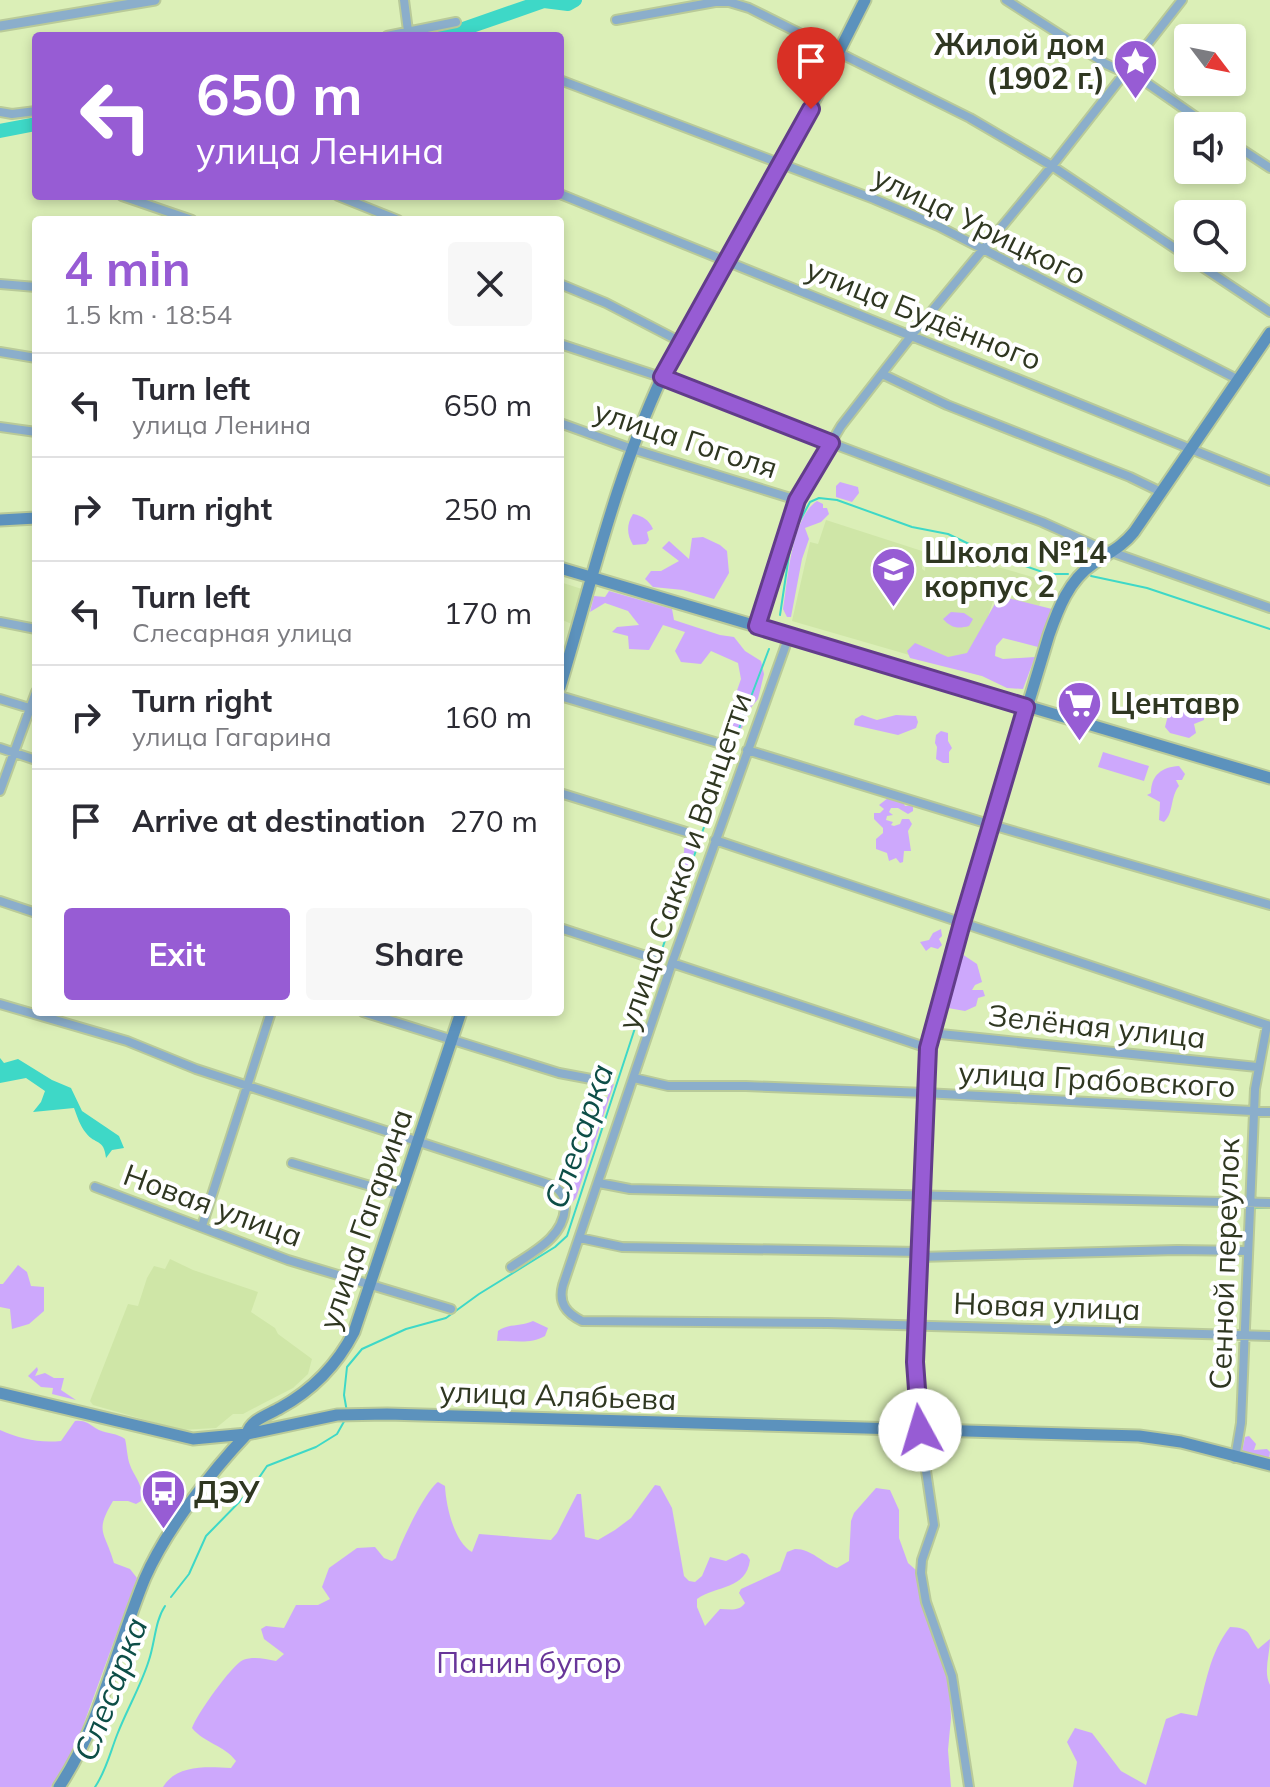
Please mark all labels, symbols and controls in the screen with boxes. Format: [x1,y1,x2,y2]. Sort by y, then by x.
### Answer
north arrow [1174,24,1246,96]
map controls [1174,24,1246,272]
place label: Жилой дом (1902 г.) [934,25,1105,97]
pin [777,27,845,109]
place icon: Жилой дом (1902 г.) [1112,37,1160,100]
icon: arrive [789,39,833,83]
text: 650 m [196,59,363,129]
icon: left [64,64,168,168]
button: sound [1174,112,1246,184]
text: улица Ленина [196,128,444,173]
street label: улица Урицкого [867,157,1093,293]
button: search [1174,200,1246,272]
text: 4 min [64,238,191,298]
button: close [448,242,532,326]
street label: улица Будённого [801,249,1047,379]
text: 1.5 km · 18:54 [64,298,232,331]
text: Turn left [132,370,250,408]
icon: left [64,383,108,427]
text: 650 m [444,386,532,424]
street label: улица Гоголя [590,392,782,486]
text: улица Ленина [132,408,311,441]
icon: right [64,487,108,531]
text: Turn right [132,490,272,528]
text: 250 m [444,490,532,528]
place label: Школа №14 корпус 2 [924,533,1107,605]
school or university icon: Школа №14 корпус 2 [869,545,917,608]
text: Turn left [132,578,250,616]
icon: left [64,591,108,635]
text: 170 m [444,594,532,632]
text: Слесарная улица [132,616,353,649]
supermarket icon: Центавр [1055,679,1103,742]
text: Turn right [132,682,272,720]
place label: Центавр [1110,684,1240,722]
street label: улица Сакко и Ванцетти [608,687,760,1035]
icon: right [64,695,108,739]
text: 160 m [444,698,532,736]
text: улица Гагарина [132,720,332,753]
icon: arrive [64,799,108,843]
text: Arrive at destination [132,802,426,840]
text: 270 m [450,802,538,840]
button: Exit [64,908,290,1000]
button: Share [306,908,532,1000]
street label: Зелёная улица [986,996,1208,1056]
street label: улица Грабовского [958,1053,1236,1105]
water label: Слесарка [535,1058,621,1214]
street label: улица Гагарина [310,1104,420,1334]
street label: Сенной переулок [1201,1137,1247,1390]
street label: Новая улица [119,1155,307,1255]
street label: Новая улица [953,1284,1141,1328]
street label: улица Алябьева [439,1372,677,1418]
position arrow [878,1388,962,1472]
bus stop icon: ДЭУ [139,1468,187,1531]
place label: ДЭУ [194,1473,260,1511]
water label: Слесарка [64,1612,156,1766]
park label: Панин бугор [436,1643,622,1681]

